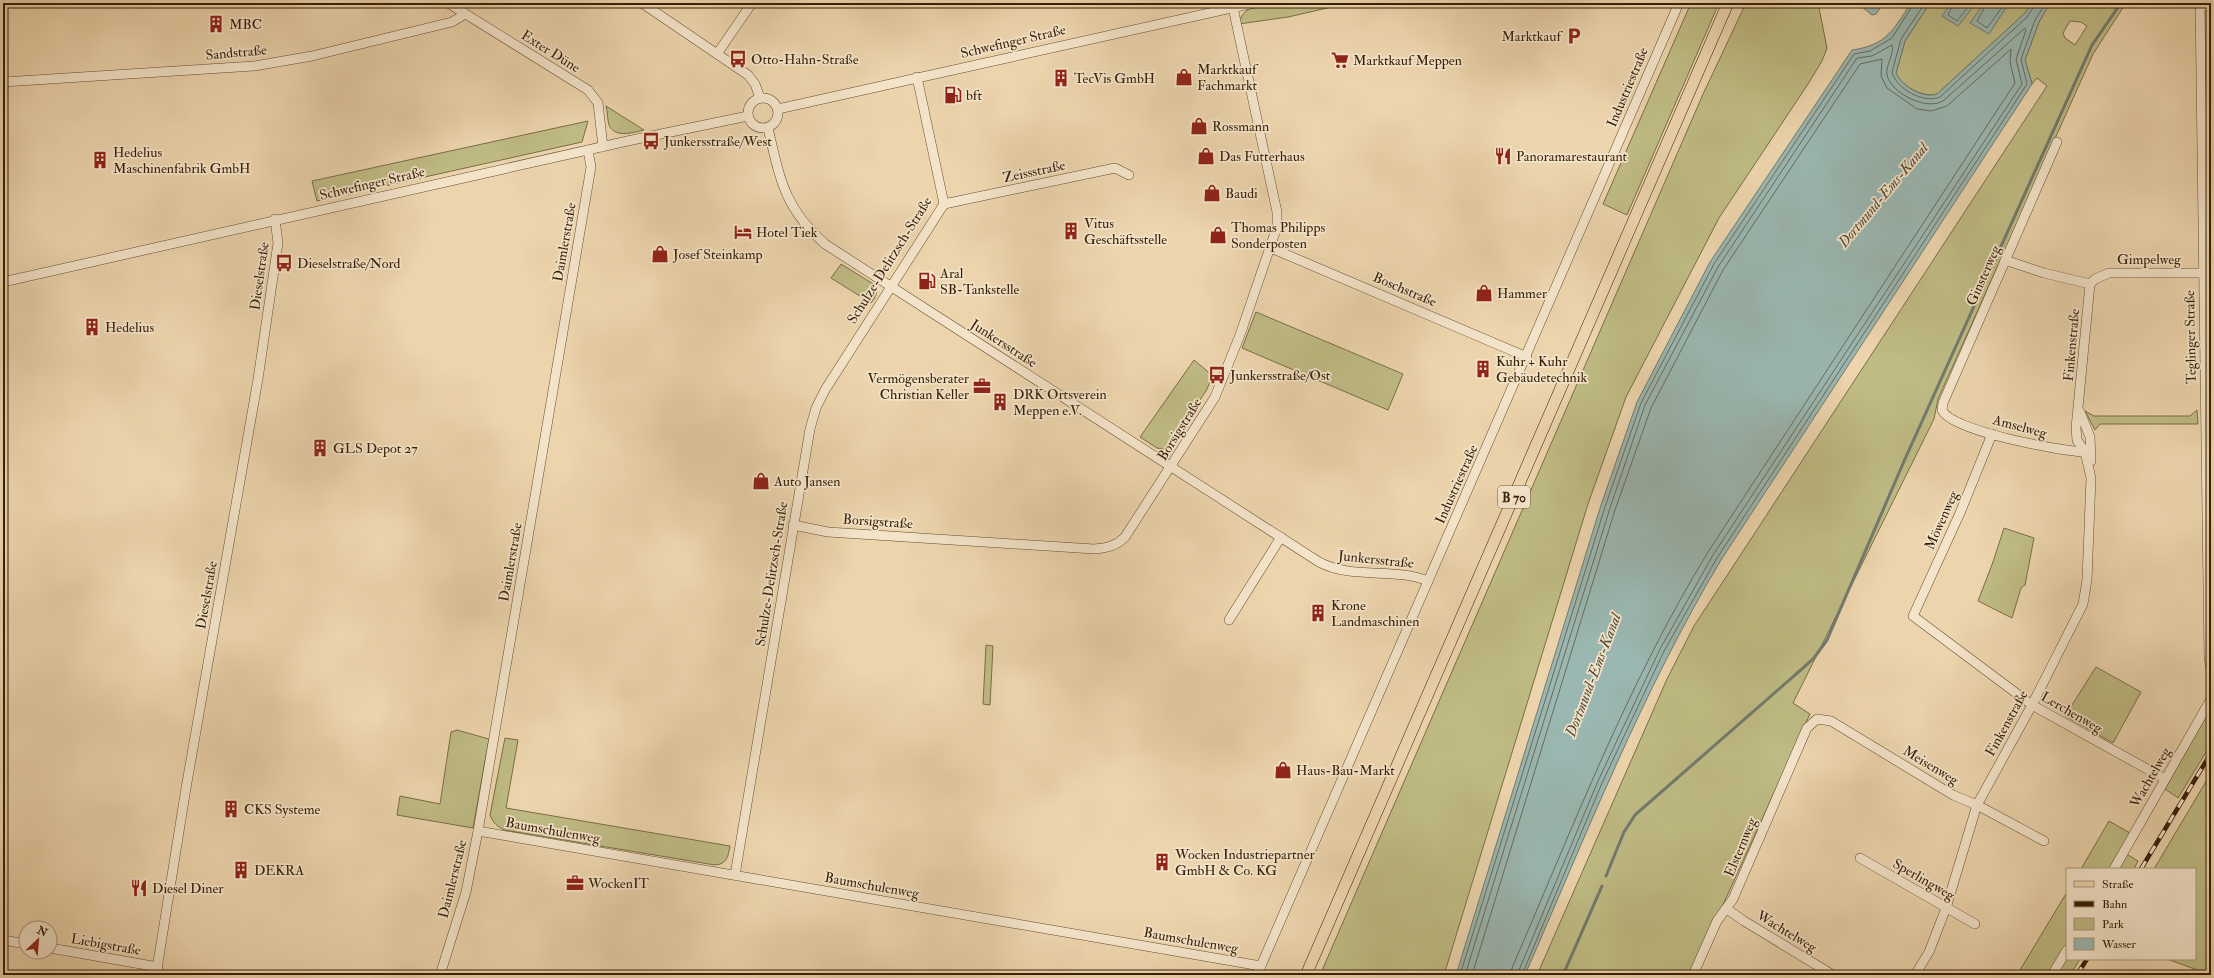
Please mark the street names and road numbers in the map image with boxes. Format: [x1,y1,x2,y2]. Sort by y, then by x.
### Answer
street label: Schwefinger Straße [959,21,1068,62]
street label: Exter Düne [518,27,584,76]
street label: Sandstraße [205,41,267,64]
street label: Industriestraße [1603,45,1652,130]
street label: Zeissstraße [1001,157,1067,186]
street label: Schwefinger Straße [318,163,427,204]
street label: Schulze-Delitzsch-Straße [843,194,935,327]
street label: Daimlerstraße [549,201,580,283]
street label: Dieselstraße [246,241,273,311]
street label: Ginsterweg [1963,241,2005,308]
street label: Gimpelweg [2117,251,2182,269]
street label: Boschstraße [1370,268,1439,311]
street label: Teglinger Straße [2181,290,2200,384]
street label: Finkenstraße [2060,308,2083,382]
street label: Junkersstraße [966,315,1040,371]
street label: Borsigstraße [1154,395,1205,464]
street label: Amselweg [1990,411,2050,442]
street label: Industriestraße [1431,442,1482,526]
road number: B 70 [1498,486,1530,508]
street label: Möwenweg [1921,487,1962,552]
street label: Schulze-Delitzsch-Straße [752,500,791,648]
street label: Borsigstraße [842,511,914,532]
street label: Daimlerstraße [495,521,526,603]
street label: Junkersstraße [1336,547,1415,572]
street label: Dieselstraße [192,560,221,630]
street label: Finkenstraße [1981,687,2032,759]
street label: Lerchenweg [2038,688,2107,737]
street label: Meisenweg [1900,742,1963,789]
street label: Wachtelweg [2126,743,2175,811]
street label: Baumschulenweg [504,814,603,847]
street label: Elsternweg [1720,814,1761,879]
street label: Daimlerstraße [435,838,470,920]
street label: Sperlingweg [1889,855,1959,905]
street label: Baumschulenweg [823,869,922,902]
street label: Wachtelweg [1753,906,1821,956]
street label: Baumschulenweg [1142,924,1241,957]
street label: Liebigstraße [70,930,142,959]

